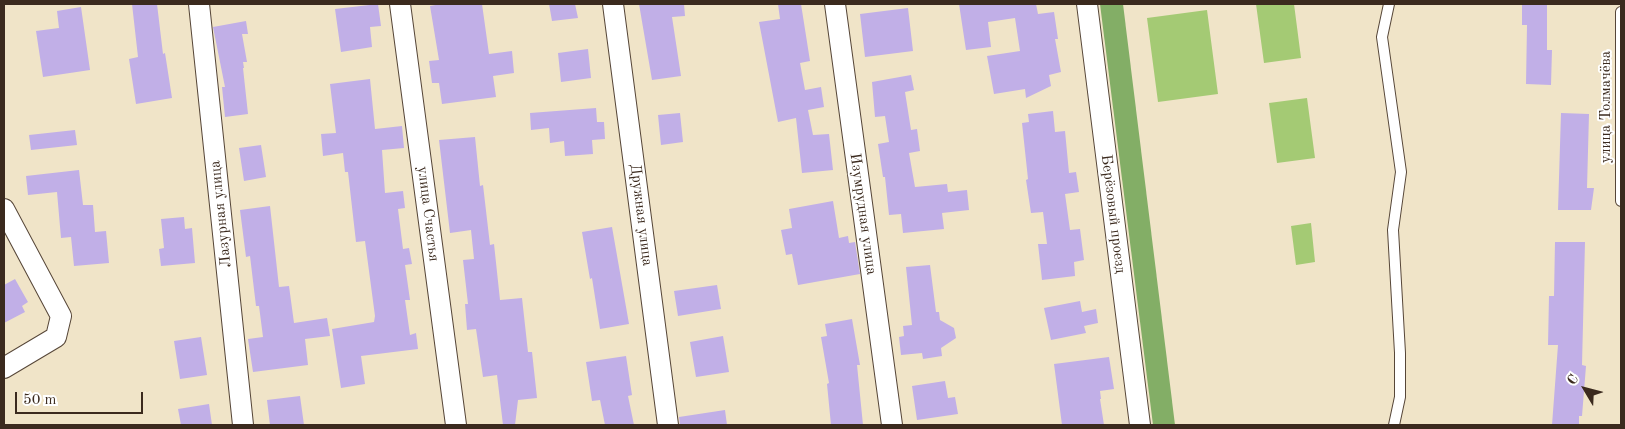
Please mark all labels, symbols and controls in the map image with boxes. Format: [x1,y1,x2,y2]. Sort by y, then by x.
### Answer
street label: улица Толмачёва [1597,51,1615,163]
street label: Изумрудная улица [846,152,880,276]
street label: Берёзовый проезд [1097,153,1129,275]
street label: Лазурная улица [206,160,236,268]
street label: Дружная улица [626,163,656,267]
street label: улица Счастья [413,165,443,263]
north arrow [1560,364,1610,414]
text: С [1565,372,1581,388]
scale bar [18,382,145,414]
text: 50 m [23,393,57,408]

